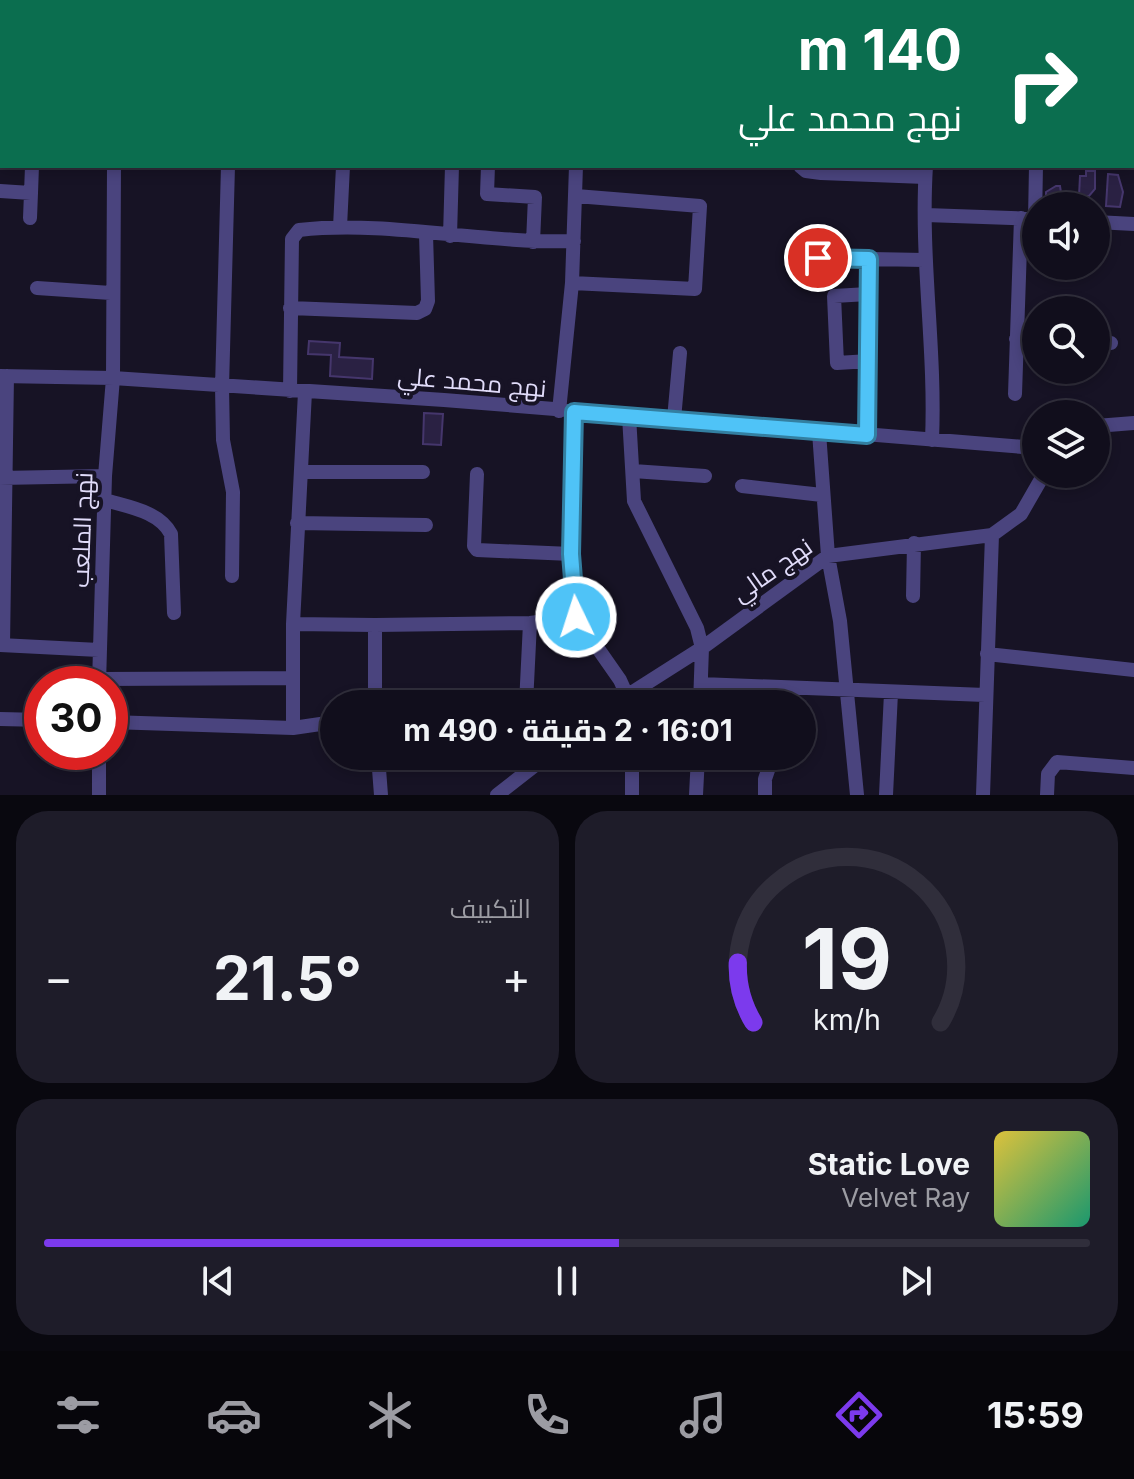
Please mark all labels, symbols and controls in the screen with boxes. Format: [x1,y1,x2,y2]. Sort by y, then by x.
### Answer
text: 140 m [798,16,962,84]
icon: right [990,32,1094,136]
text: نهج محمد علي [738,96,962,140]
map controls [1022,192,1110,488]
button: sound [1022,192,1110,280]
pin [784,224,852,292]
icon: arrive [796,236,840,280]
button: search [1022,296,1110,384]
street label: نهج محمد علي [396,361,548,408]
button: layers [1022,400,1110,488]
street label: نهج الملعب [65,472,101,588]
street label: نهج مالي [726,532,820,612]
position arrow [534,575,618,659]
speed limit sign: 30 [24,666,128,770]
text: 16:01 · 2 دقيقة · 490 m [403,712,733,748]
text: التكييف [449,893,531,924]
text: 19 [802,908,891,1009]
text: 21.5° [213,942,362,1014]
text: − [44,951,73,1005]
text: + [502,951,531,1005]
text: km/h [813,1002,880,1037]
text: Static Love [808,1146,970,1182]
text: Velvet Ray [841,1182,970,1213]
icon: previous [196,1259,240,1303]
icon: pause [545,1259,589,1303]
icon: next [894,1259,938,1303]
icon: filters [50,1387,106,1443]
icon: car [206,1387,262,1443]
icon: climate [362,1387,418,1443]
icon: phone [519,1387,575,1443]
icon: music [675,1387,731,1443]
icon: directions [831,1387,887,1443]
text: 15:59 [987,1393,1084,1437]

